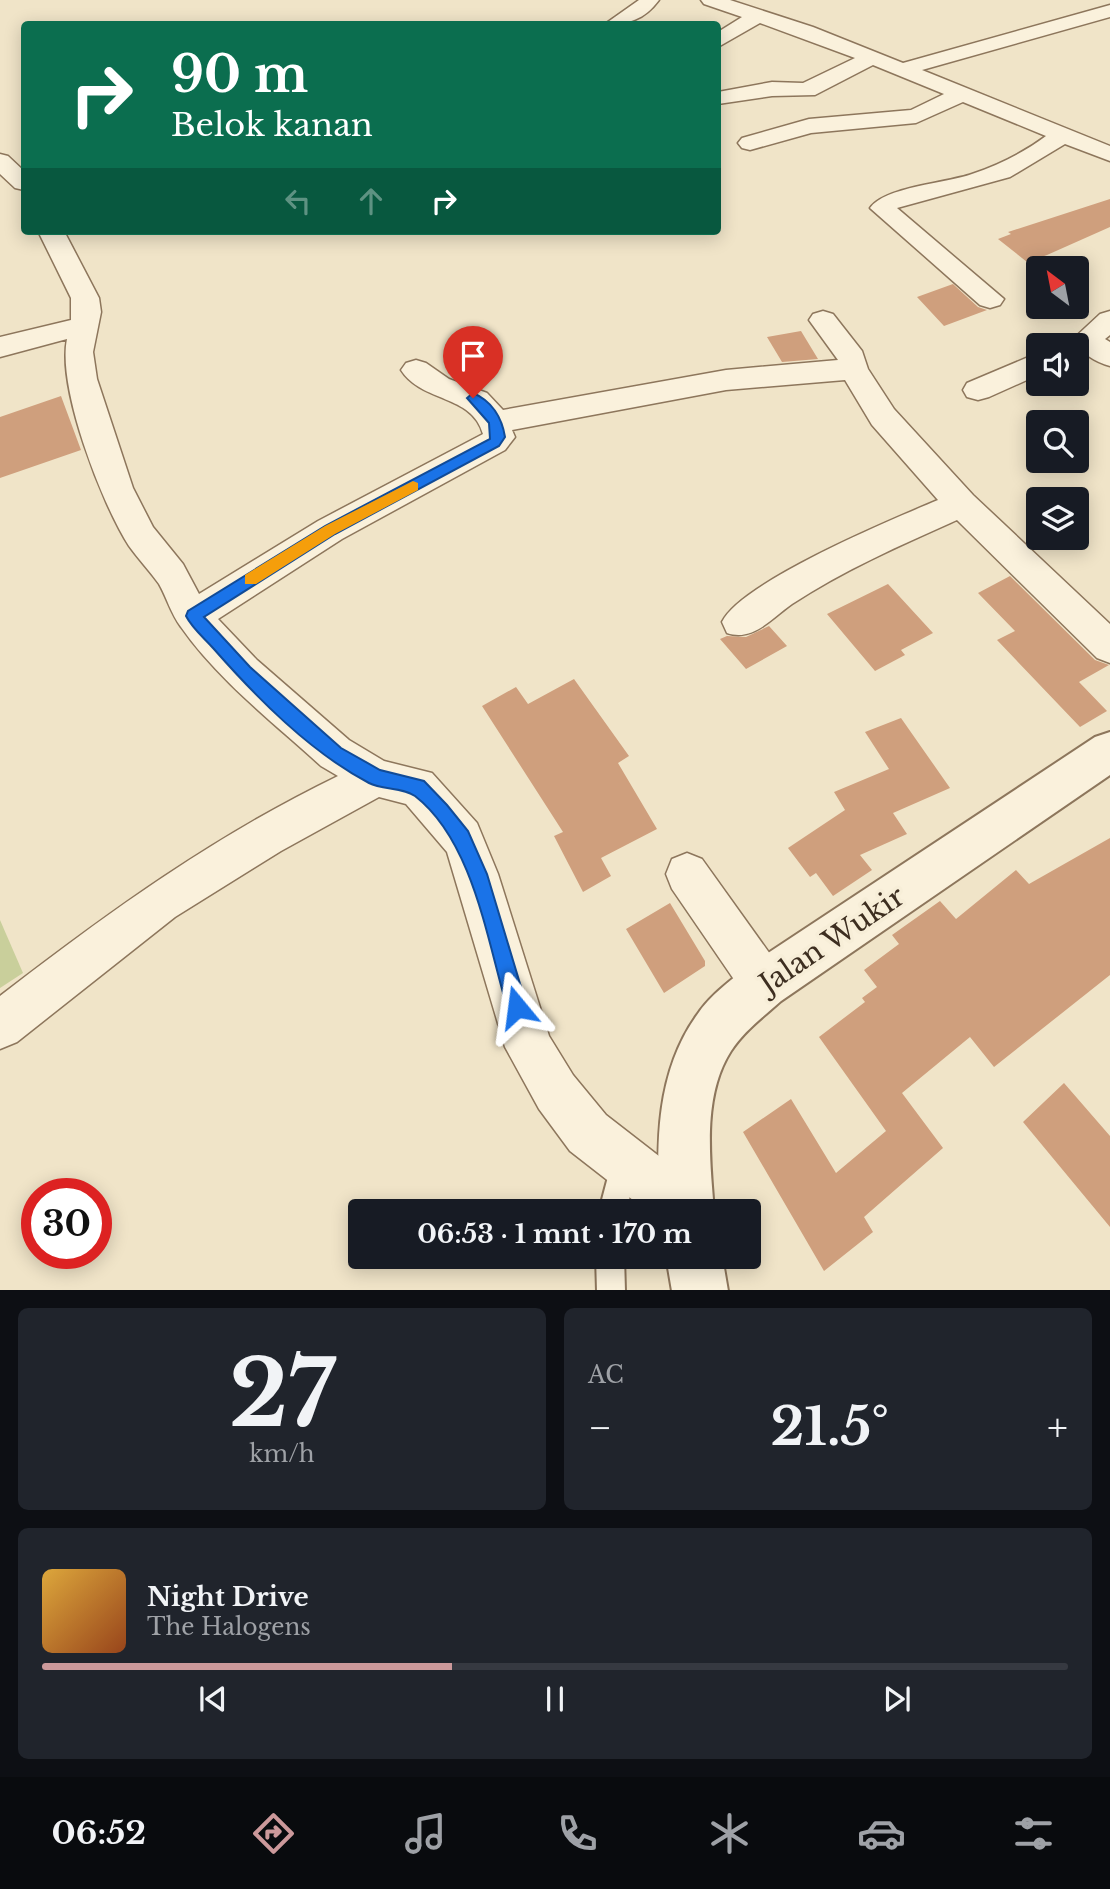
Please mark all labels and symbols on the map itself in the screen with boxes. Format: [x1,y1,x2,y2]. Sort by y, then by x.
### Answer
north arrow [1026,256,1088,318]
pin [443,326,503,398]
street label: Jalan Wukir [750,878,912,1004]
position arrow [480,970,554,1044]
speed limit sign: 30 [21,1178,112,1269]

